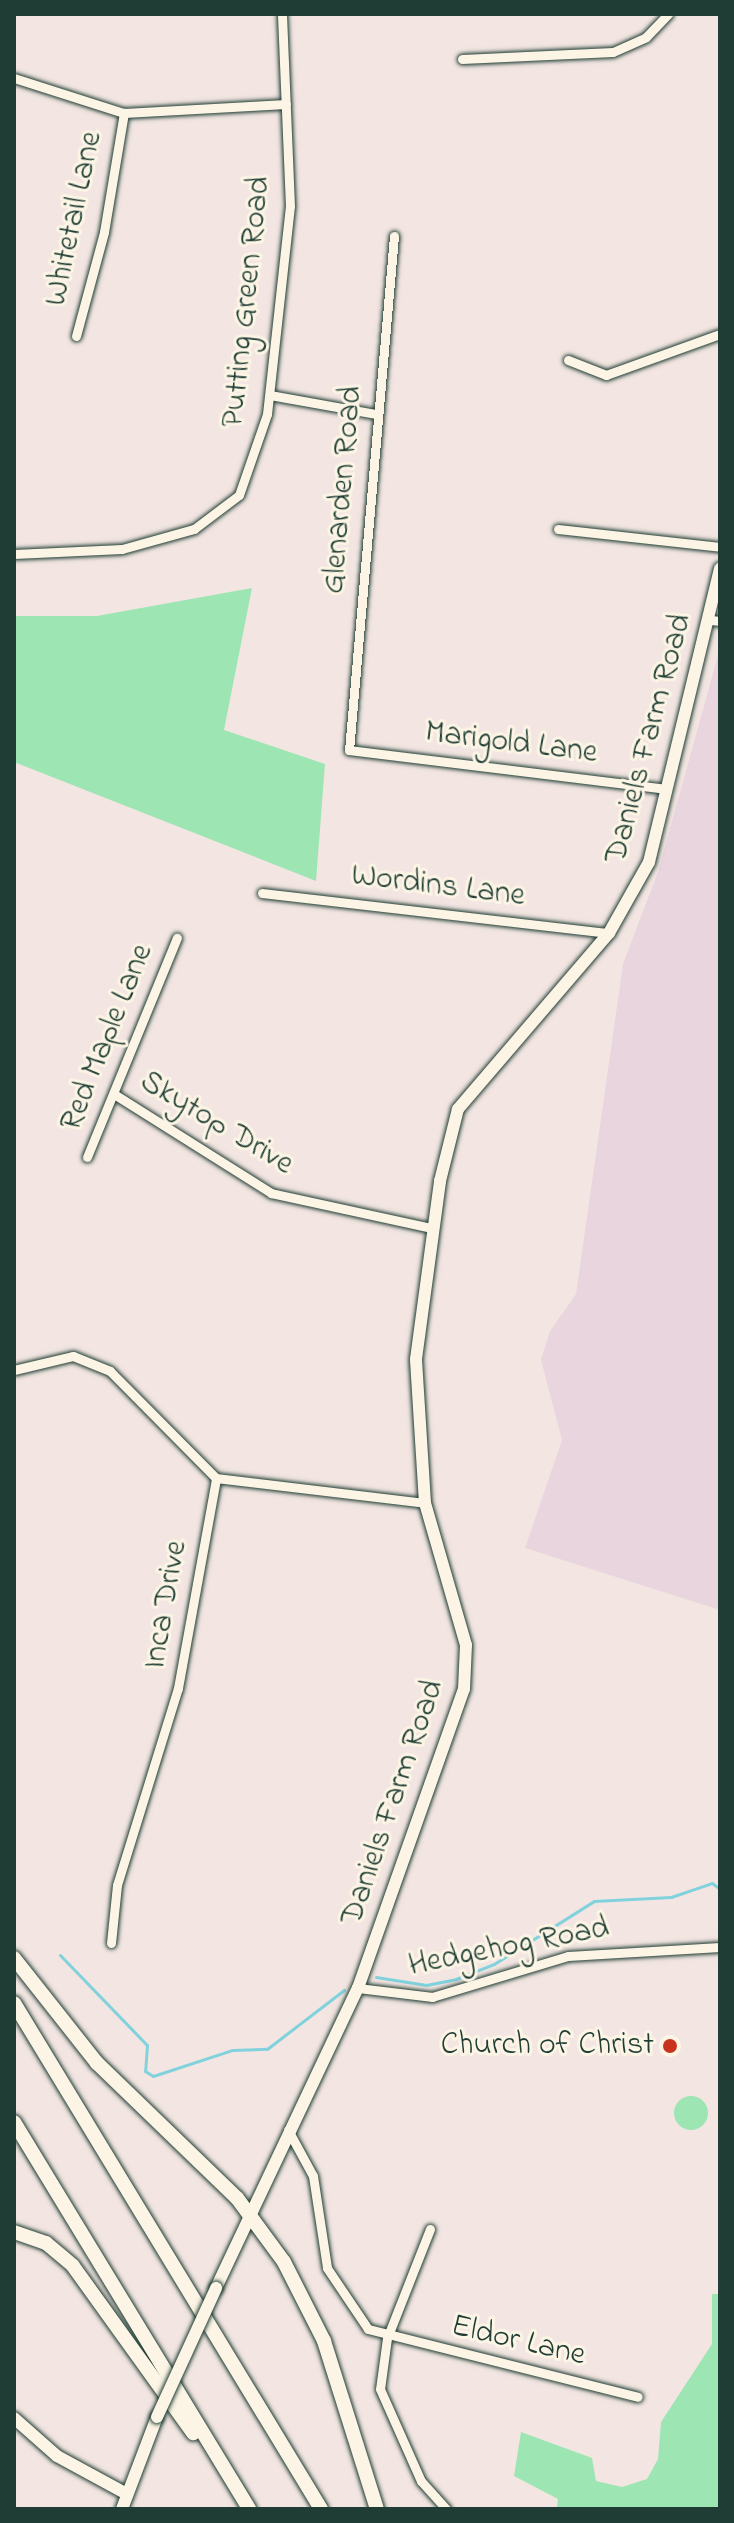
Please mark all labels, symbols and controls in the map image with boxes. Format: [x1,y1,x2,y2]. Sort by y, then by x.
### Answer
street label: Whitetail Lane [38,128,112,310]
street label: Putting Green Road [216,175,280,429]
street label: Glenarden Road [316,384,372,596]
street label: Daniels Farm Road [598,610,702,868]
street label: Marigold Lane [423,714,599,774]
street label: Wordins Lane [349,857,527,917]
street label: Red Maple Lane [53,939,163,1137]
street label: Skytop Drive [132,1063,300,1185]
street label: Inca Drive [137,1538,197,1672]
street label: Daniels Farm Road [334,1675,454,1931]
street label: Hedgehog Road [405,1910,613,1986]
place label: Church of Christ [441,2027,654,2065]
marker: Church of Christ [661,2037,679,2055]
street label: Eldor Lane [447,2308,589,2376]

